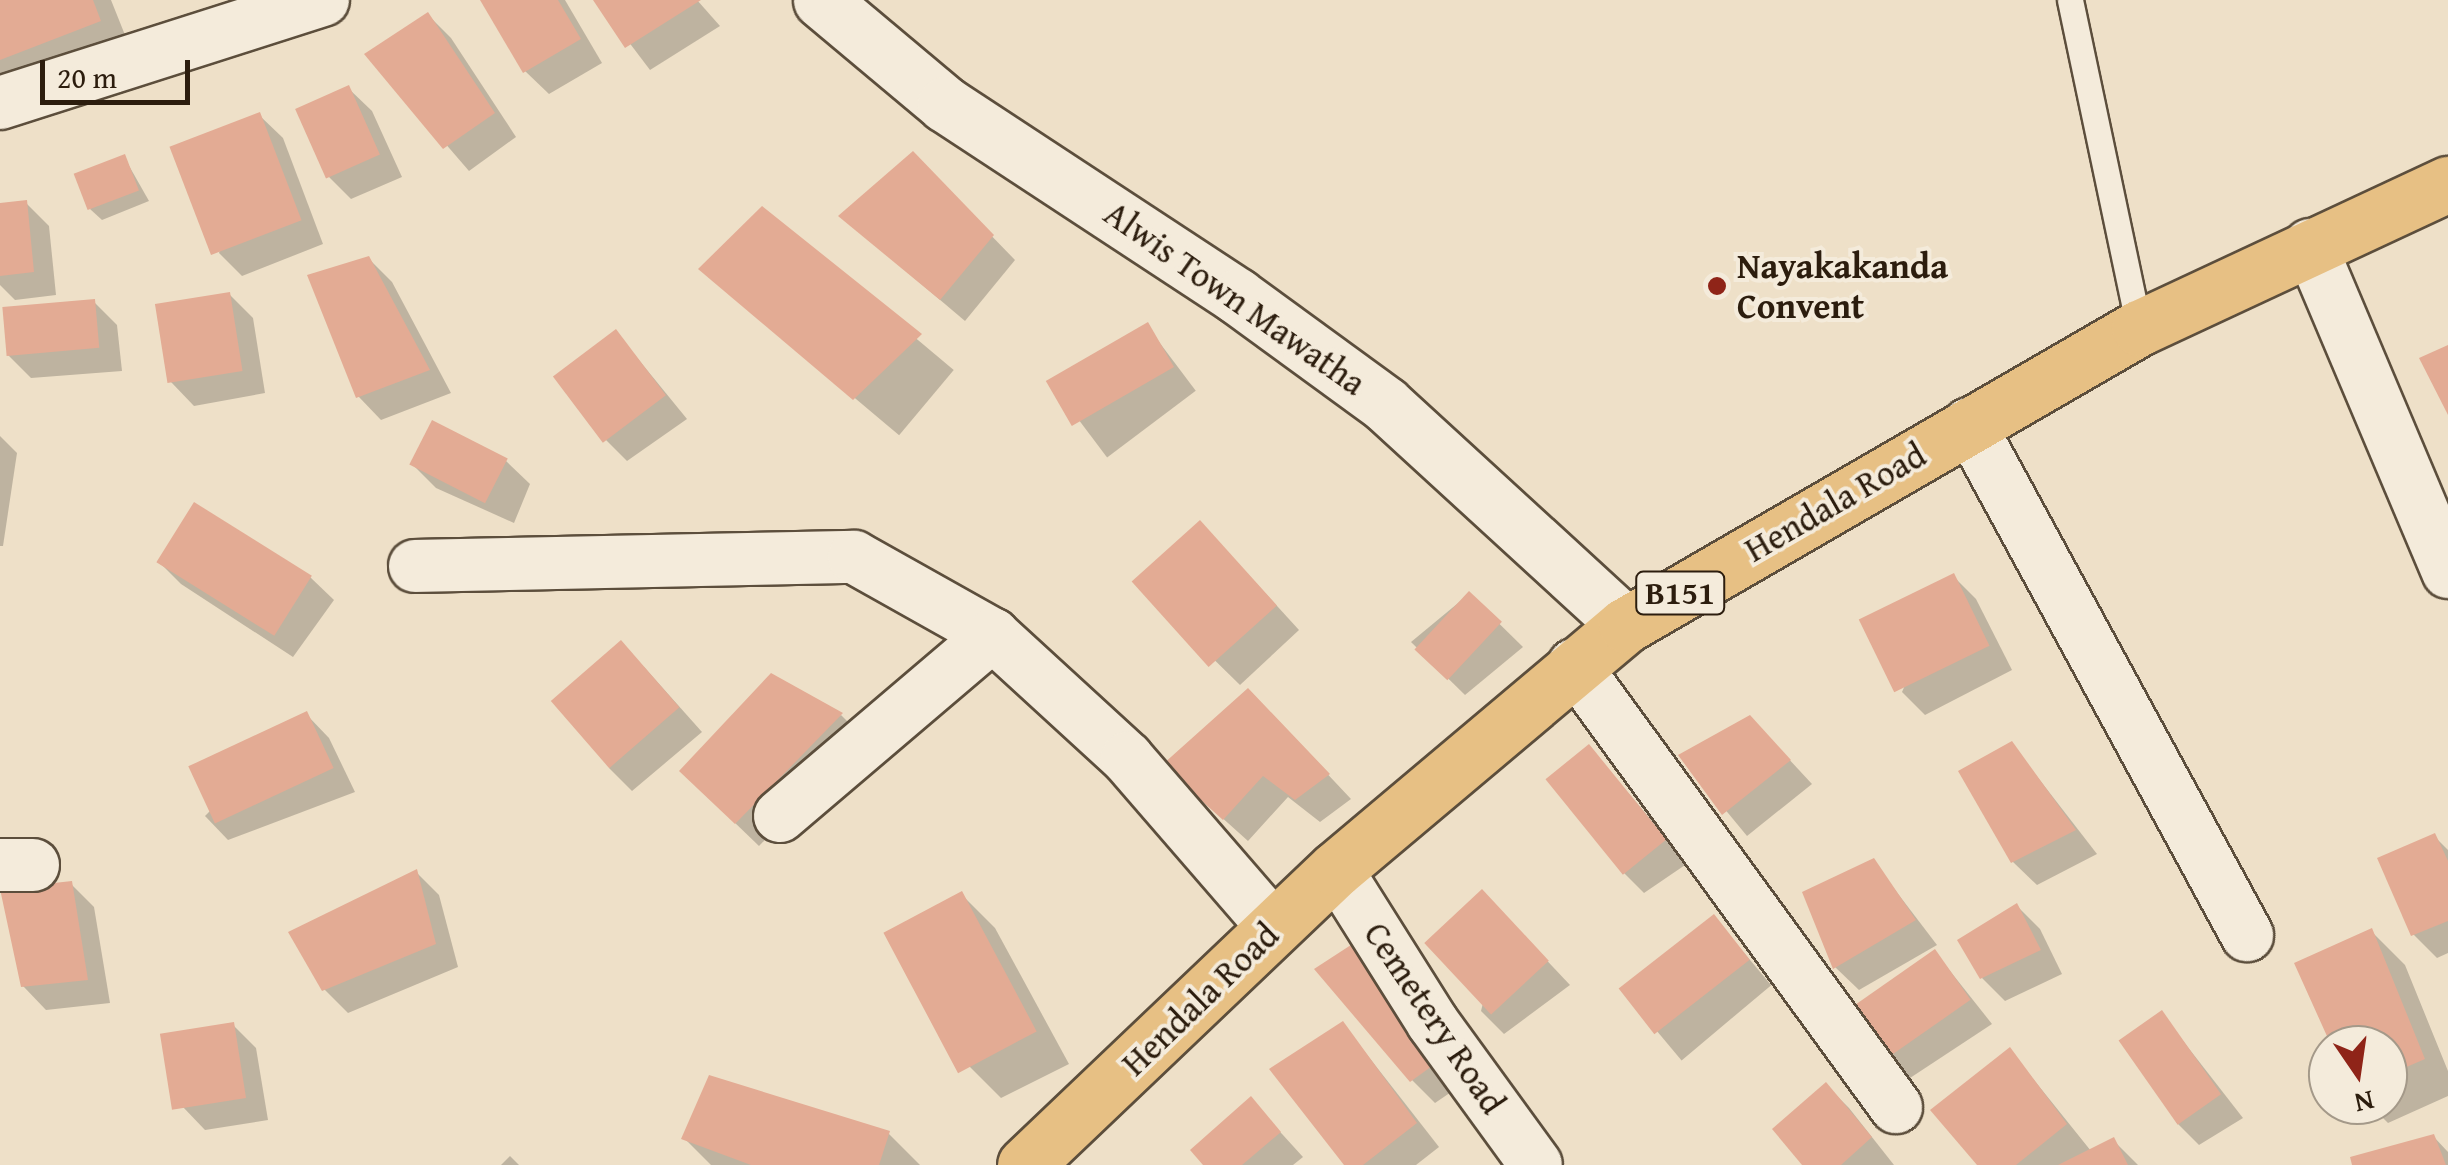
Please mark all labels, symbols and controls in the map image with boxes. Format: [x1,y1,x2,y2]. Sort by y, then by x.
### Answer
scale bar [45,40,195,102]
text: 20 m [57,55,117,99]
street label: Alwis Town Mawatha [1096,192,1374,404]
place label: Nayakakanda Convent [1737,245,1948,327]
marker: Nayakakanda Convent [1706,275,1728,297]
street label: Hendala Road [1737,433,1933,571]
road number: B151 [1635,566,1725,620]
street label: Hendala Road [1113,914,1287,1084]
street label: Cemetery Road [1356,914,1514,1122]
north arrow [2308,1025,2408,1125]
text: N [2351,1081,2378,1125]

